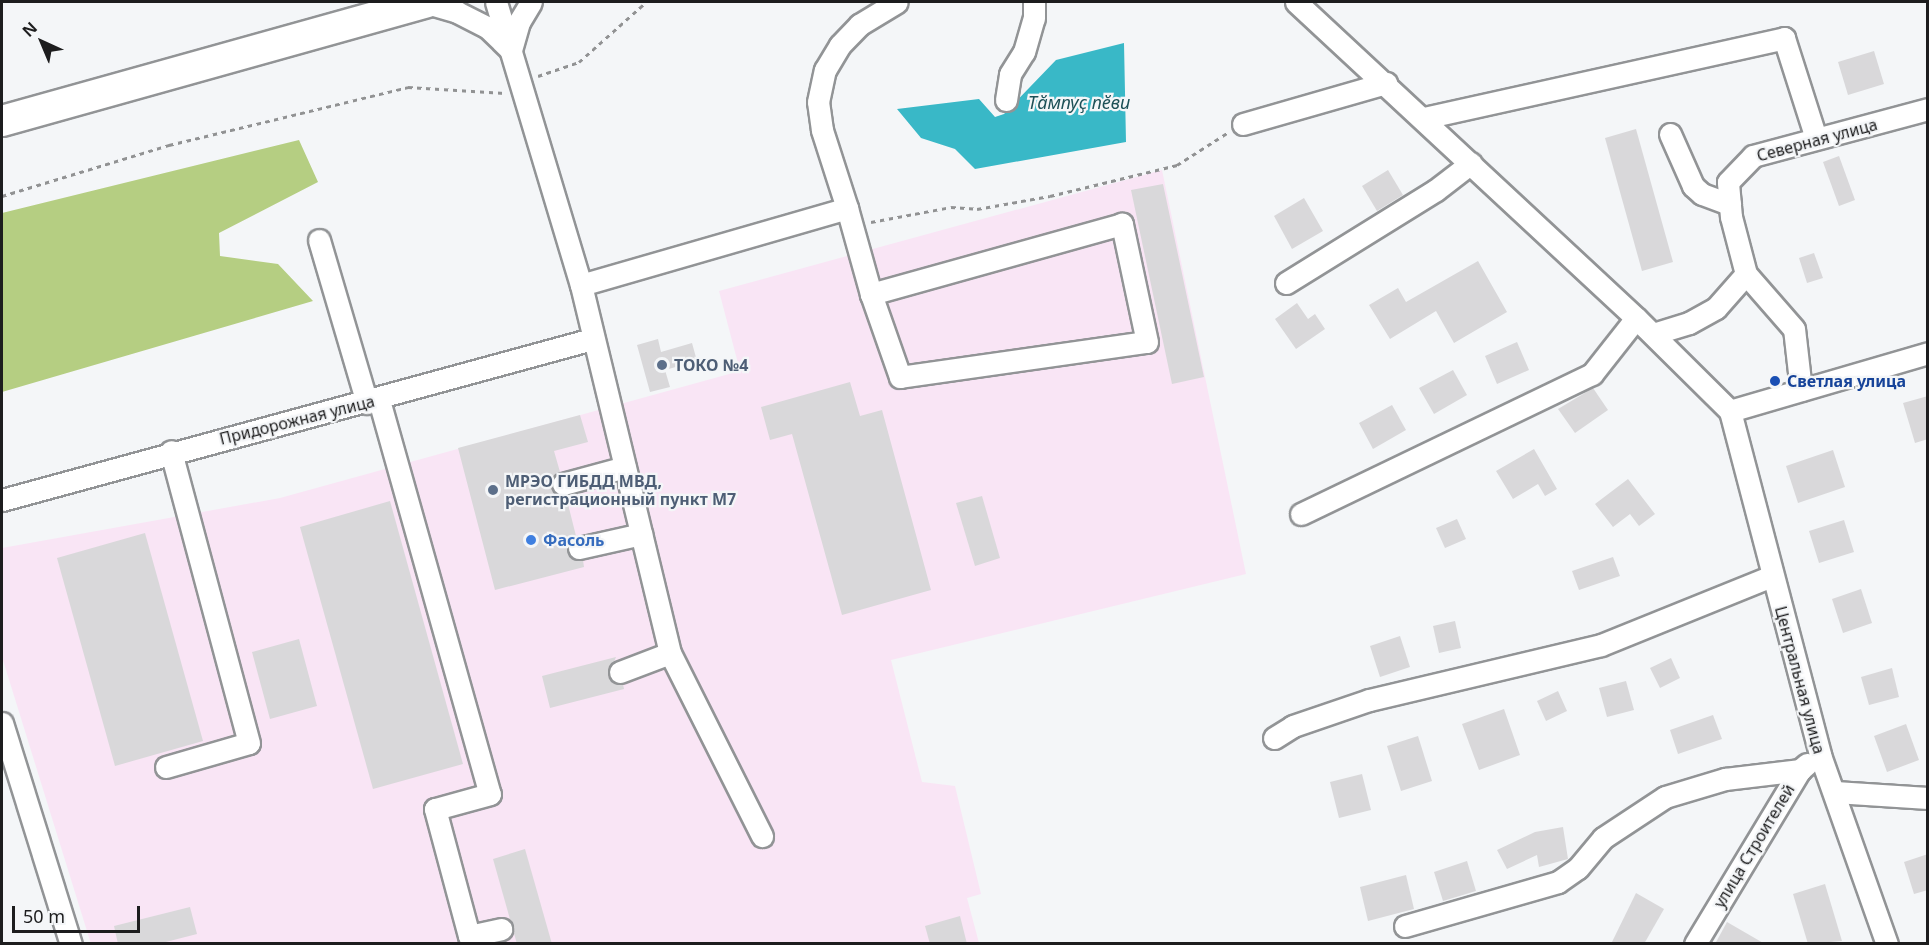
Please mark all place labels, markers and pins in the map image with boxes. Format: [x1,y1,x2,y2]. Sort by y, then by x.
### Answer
place label: ТОКО №4 [674,355,748,375]
marker: ТОКО №4 [655,358,669,372]
place label: Светлая улица [1787,371,1906,391]
marker: Светлая улица [1768,374,1782,388]
place label: МРЭО ГИБДД МВД, регистрационный пункт М7 [505,471,736,509]
marker: МРЭО ГИБДД МВД, регистрационный пункт М7 [486,483,500,497]
place label: Фасоль [543,530,605,550]
marker: Фасоль [524,533,538,547]

